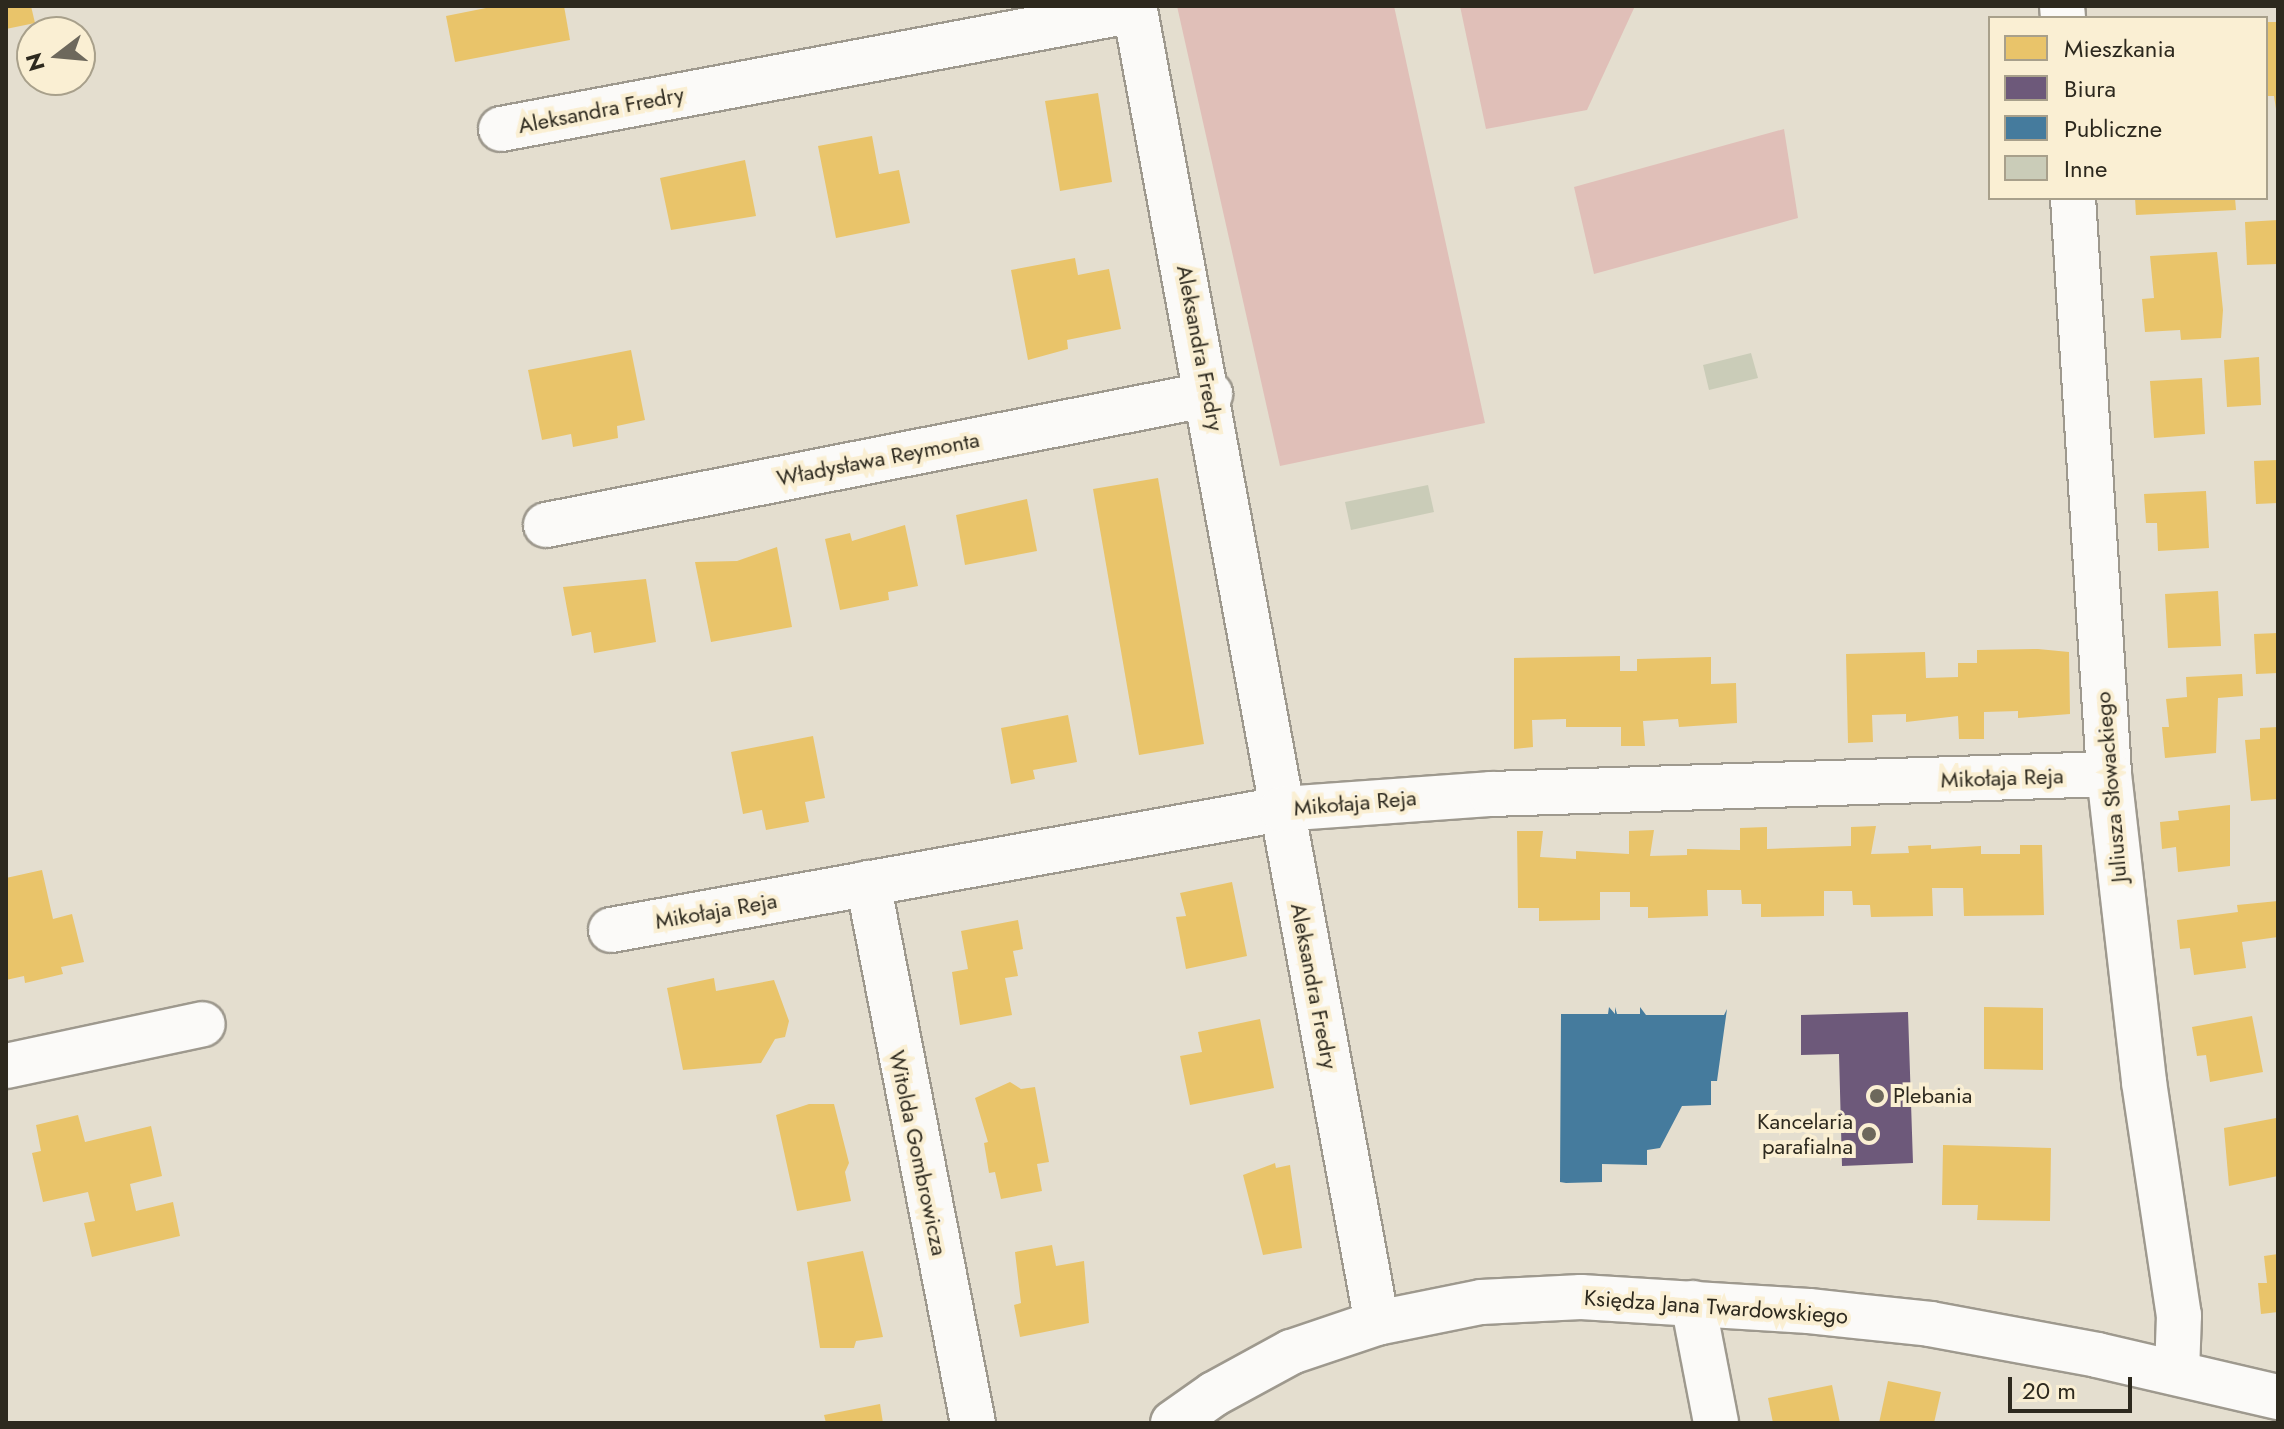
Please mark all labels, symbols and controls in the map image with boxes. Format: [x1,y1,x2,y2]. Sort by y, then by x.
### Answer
north arrow [16,16,96,96]
legend [1988,16,2268,200]
text: Mieszkania [2064,31,2175,66]
text: N [17,49,53,75]
text: Biura [2064,71,2116,106]
street label: Aleksandra Fredry [516,81,686,139]
text: Publiczne [2064,111,2162,146]
text: Inne [2064,151,2107,186]
street label: Aleksandra Fredry [1171,263,1229,433]
street label: Władysława Reymonta [774,426,982,492]
street label: Juliusza Słowackiego [2090,690,2132,884]
street label: Mikołaja Reja [1940,763,2064,793]
street label: Mikołaja Reja [1293,784,1417,822]
street label: Mikołaja Reja [653,887,779,935]
street label: Aleksandra Fredry [1285,901,1343,1071]
street label: Witolda Gombrowicza [883,1048,953,1258]
place label: Plebania [1893,1083,1972,1109]
marker: Plebania [1868,1087,1886,1105]
place label: Kancelaria parafialna [1757,1108,1853,1160]
marker: Kancelaria parafialna [1860,1125,1878,1143]
street label: Księdza Jana Twardowskiego [1583,1285,1849,1329]
scale bar [2012,1361,2136,1411]
text: 20 m [2022,1373,2076,1408]

